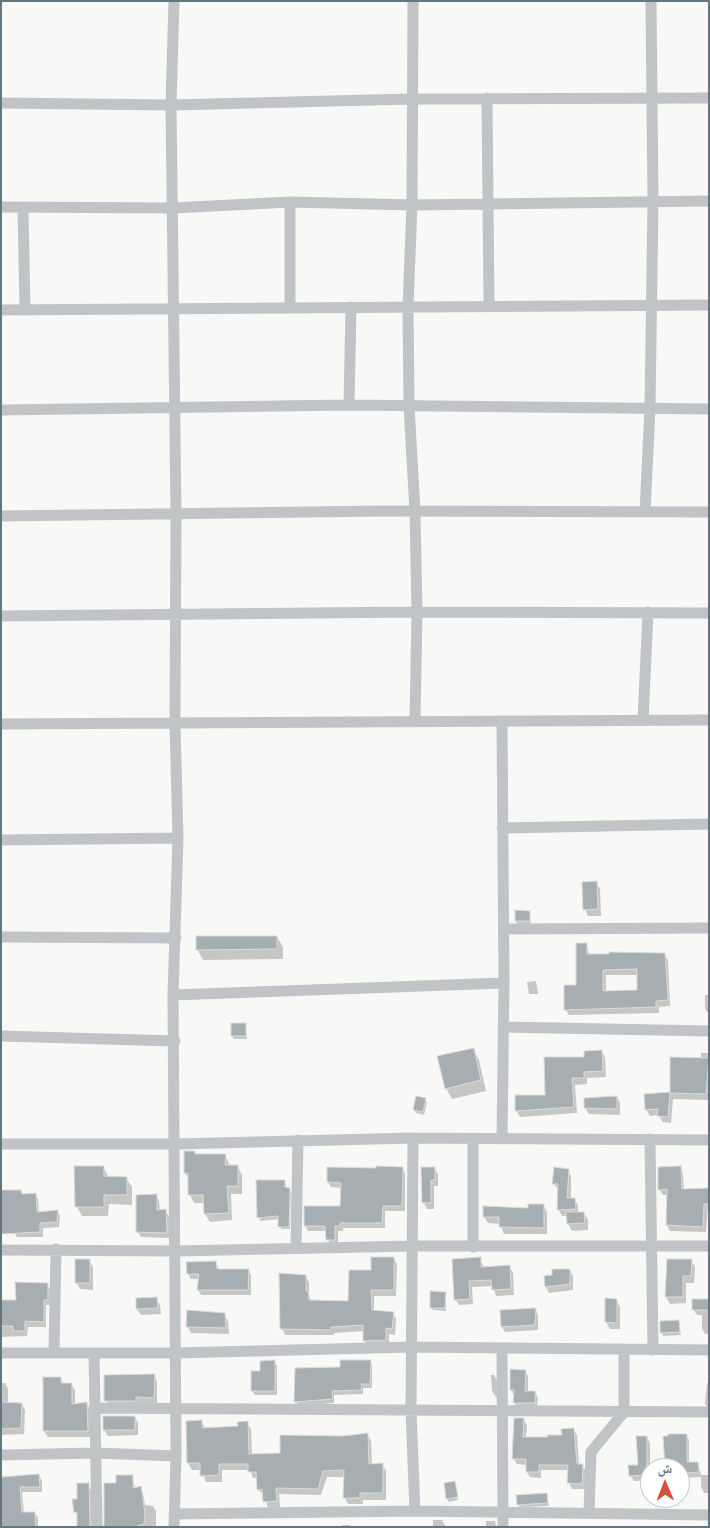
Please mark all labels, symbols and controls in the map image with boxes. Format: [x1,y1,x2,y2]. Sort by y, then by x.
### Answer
north arrow [640,1458,690,1508]
text: ش [657,1462,672,1476]

